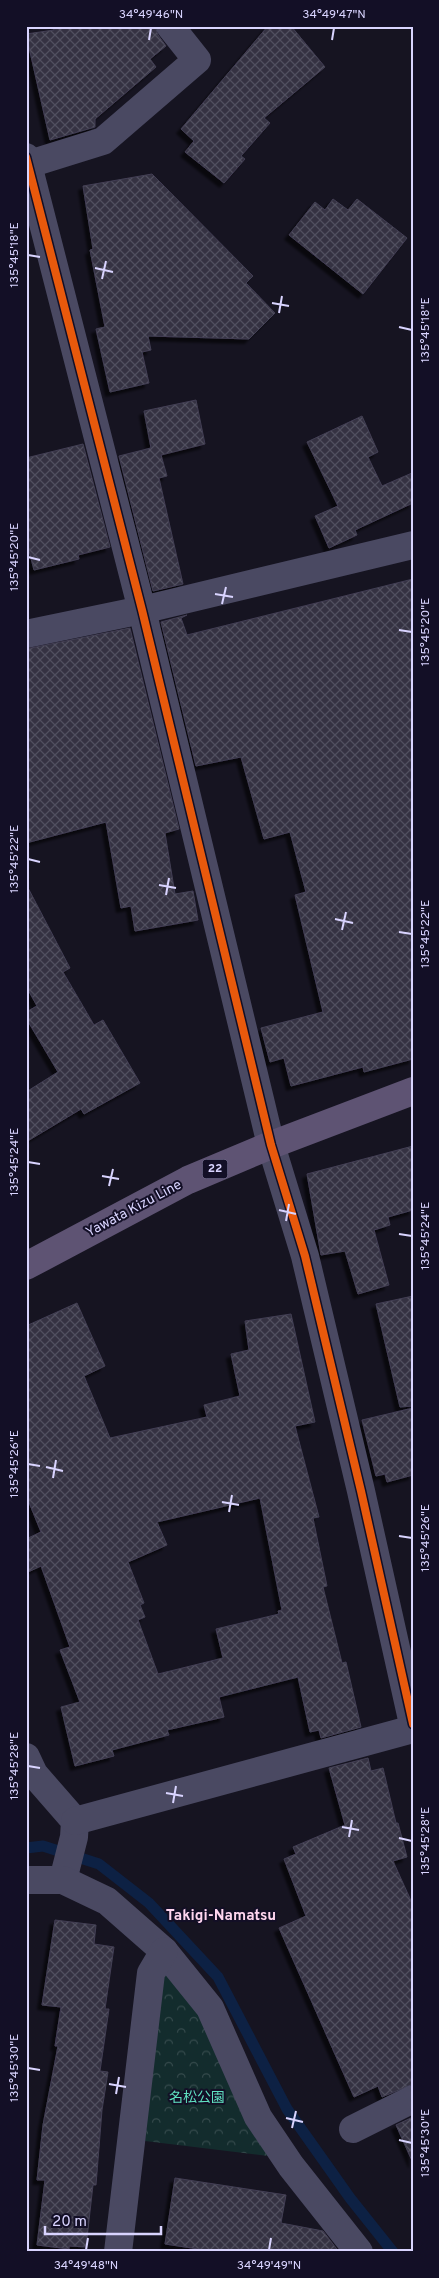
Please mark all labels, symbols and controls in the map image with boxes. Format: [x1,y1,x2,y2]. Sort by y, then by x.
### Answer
text: 34°49'46"N [119,7,183,23]
text: 34°49'47"N [302,7,366,23]
text: 135°45'18"E [7,222,23,288]
text: 135°45'18"E [418,297,434,363]
text: 135°45'20"E [7,523,23,591]
text: 135°45'20"E [418,598,434,666]
text: 135°45'22"E [7,825,23,893]
text: 135°45'22"E [418,900,434,968]
text: 135°45'24"E [7,1128,23,1196]
road number: 22 [202,1160,228,1178]
street label: Yawata Kizu Line [83,1177,185,1241]
text: 135°45'24"E [418,1202,434,1270]
text: 135°45'26"E [7,1430,23,1498]
text: 135°45'26"E [418,1504,434,1572]
text: 135°45'28"E [7,1732,23,1800]
text: 135°45'28"E [418,1807,434,1875]
district label: Takigi-Namatsu [166,1907,276,1926]
text: 135°45'30"E [7,2034,23,2102]
park label: 名松公園 [169,2090,225,2107]
text: 135°45'30"E [418,2109,434,2177]
scale bar [45,2203,161,2235]
text: 20 m [52,2213,87,2232]
text: 34°49'48"N [54,2258,118,2274]
text: 34°49'49"N [237,2258,301,2274]

